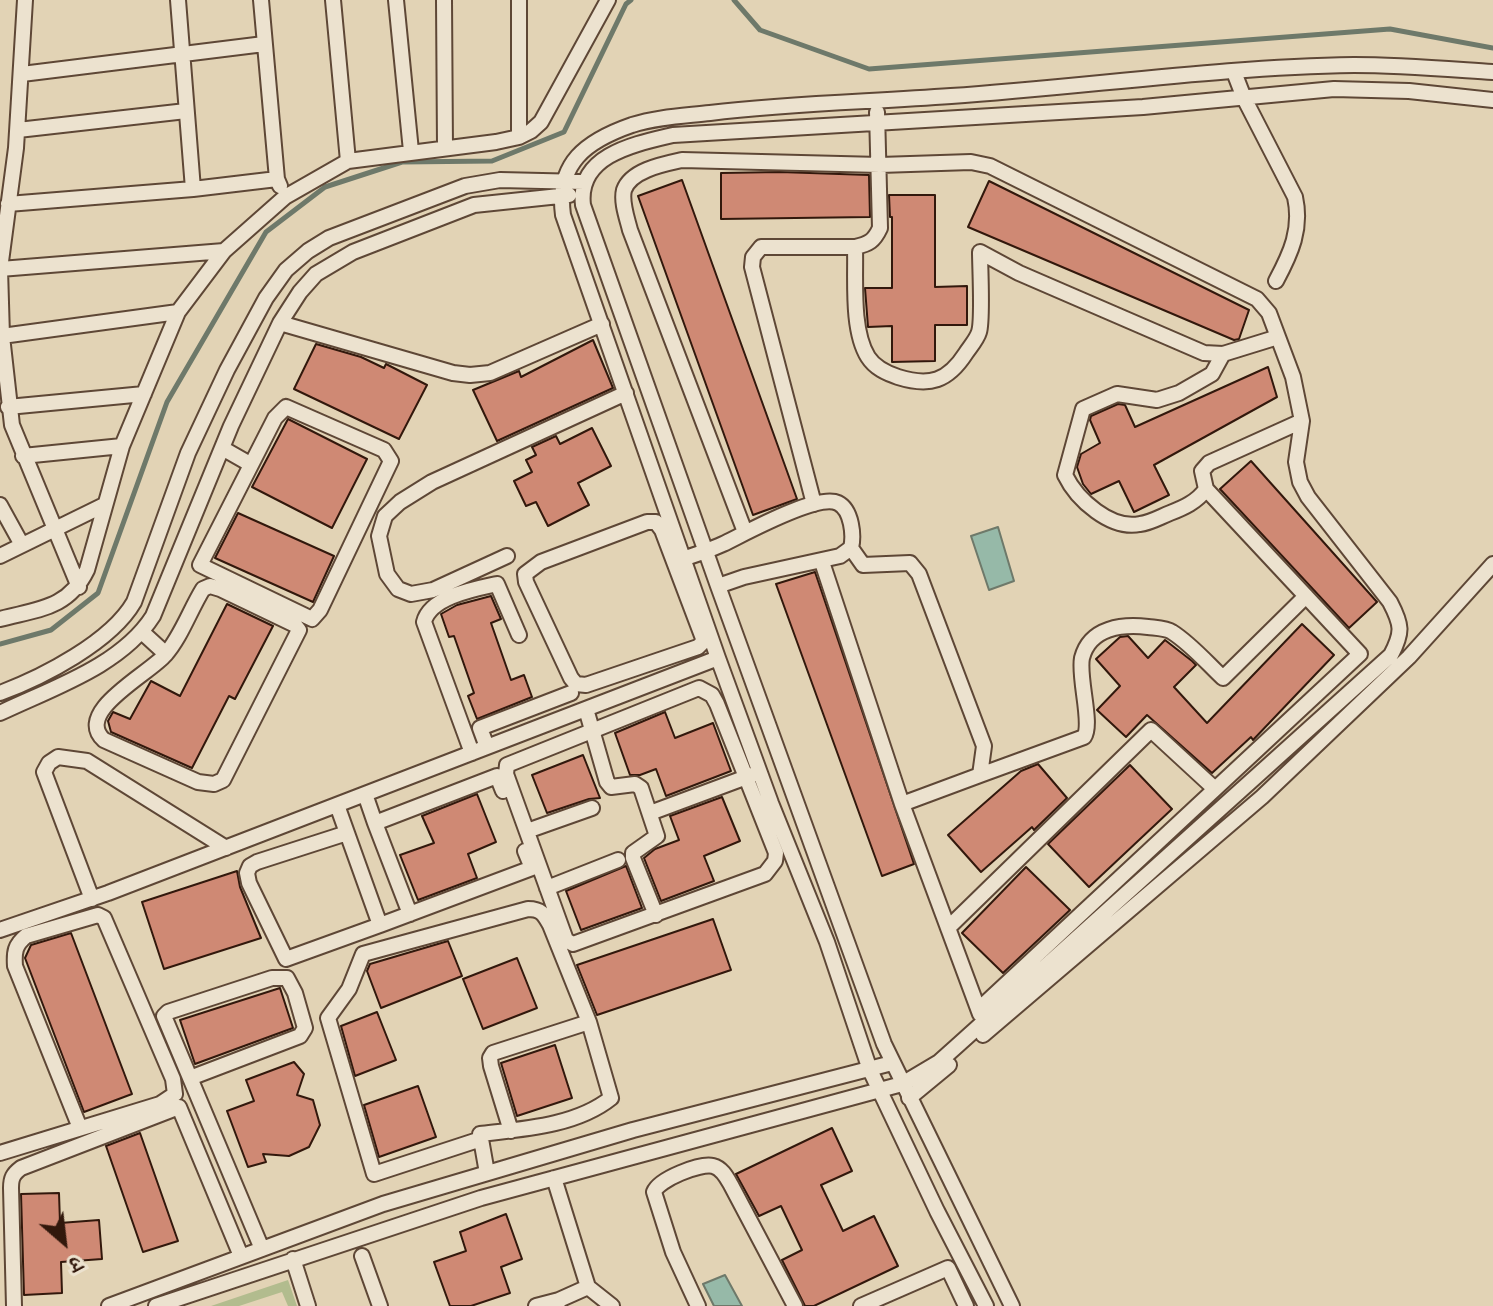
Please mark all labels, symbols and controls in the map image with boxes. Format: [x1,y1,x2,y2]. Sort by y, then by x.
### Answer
north arrow [24,1202,104,1282]
text: उ [64,1248,87,1278]

